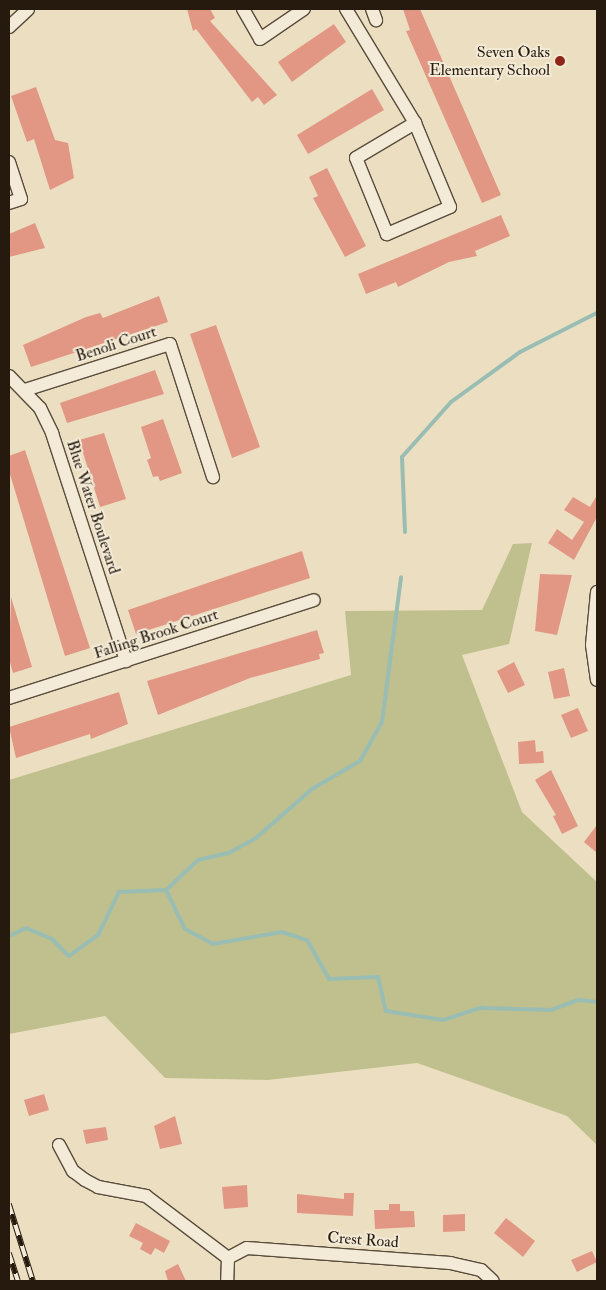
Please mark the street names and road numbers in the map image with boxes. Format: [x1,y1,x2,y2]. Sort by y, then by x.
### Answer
street label: Benoli Court [73,322,159,366]
street label: Blue Water Boulevard [62,438,124,576]
street label: Falling Brook Court [91,605,221,663]
street label: Crest Road [327,1228,399,1252]

